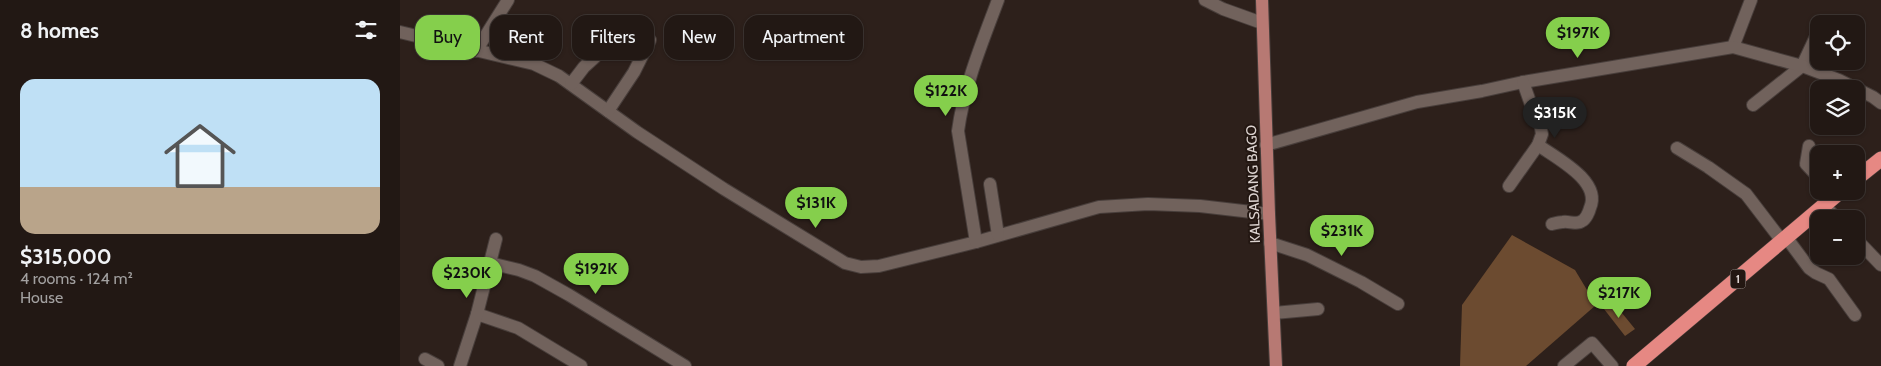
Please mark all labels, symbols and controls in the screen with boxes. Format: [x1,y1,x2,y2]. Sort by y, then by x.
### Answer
chip: Buy [415,15,480,60]
chip: Rent [490,15,562,60]
chip: Filters [572,15,654,60]
chip: New [664,15,734,60]
chip: Apartment [744,15,863,60]
map controls [1810,15,1865,265]
button: locate [1810,15,1865,70]
icon: filters [352,16,380,44]
pin: $197K [1543,17,1613,59]
text: 8 homes [20,18,99,43]
text: $197K [1557,23,1599,42]
pin: $122K [911,74,981,117]
button: layers [1810,80,1865,135]
text: $122K [925,81,967,100]
pin: $315K [1520,96,1590,139]
text: $315K [1534,103,1576,122]
icon: home [155,111,245,201]
street label: KALSADANG BAGO [1242,124,1264,243]
button: + [1810,145,1865,200]
pin: $131K [781,186,851,229]
text: $131K [796,193,836,212]
button: − [1810,210,1865,265]
pin: $231K [1307,214,1377,257]
text: $231K [1321,221,1363,240]
text: $315,000 [20,244,112,269]
pin: $192K [561,252,631,295]
pin: $230K [432,256,502,299]
text: $192K [575,259,617,278]
text: $230K [443,263,491,282]
text: 4 rooms · 124 m² [20,269,133,288]
road number: 1 [1730,270,1746,288]
pin: $217K [1584,276,1654,319]
text: $217K [1598,283,1640,302]
text: House [20,288,63,307]

